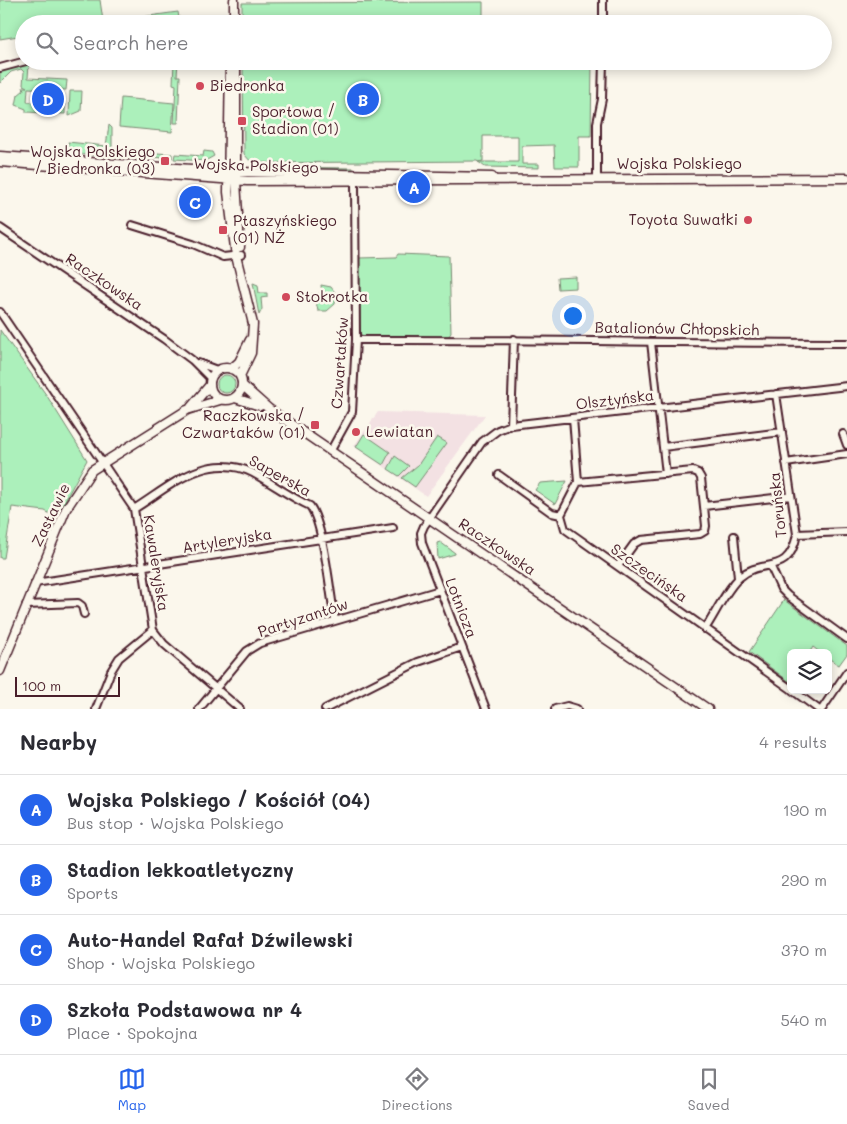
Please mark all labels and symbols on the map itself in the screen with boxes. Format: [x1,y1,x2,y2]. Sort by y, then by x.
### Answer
place label: Biedronka [210,75,285,95]
pin: D [32,80,64,118]
marker: Biedronka [194,80,206,92]
pin: B [347,80,379,118]
place label: Sportowa / Stadion (01) [252,101,339,138]
marker: Sportowa / Stadion (01) [236,115,248,127]
place label: Wojska Polskiego / Biedronka (03) [30,141,155,178]
street label: Wojska Polskiego [193,153,319,177]
street label: Wojska Polskiego [616,153,742,173]
marker: Wojska Polskiego / Biedronka (03) [159,155,171,167]
pin: A [398,168,430,206]
pin: C [179,183,211,221]
place label: Toyota Suwałki [628,209,738,229]
place label: Ptaszyńskiego (01) NŻ [233,210,337,247]
marker: Toyota Suwałki [742,214,754,226]
marker: Ptaszyńskiego (01) NŻ [217,224,229,236]
street label: Raczkowska [62,248,147,314]
place label: Stokrotka [296,286,368,306]
marker: Stokrotka [280,291,292,303]
your location [560,303,586,329]
street label: Czwartaków [326,316,352,410]
street label: Batalionów Chłopskich [595,317,759,339]
street label: Olsztyńska [575,384,655,414]
place label: Raczkowska / Czwartaków (01) [182,405,305,442]
marker: Raczkowska / Czwartaków (01) [309,419,321,431]
place label: Lewiatan [366,421,433,441]
marker: Lewiatan [350,426,362,438]
street label: Saperska [246,450,315,500]
street label: Toruńska [764,471,790,539]
street label: Zastawie [26,480,74,550]
street label: Kawaleryjska [139,513,174,613]
street label: Raczkowska [455,513,540,579]
street label: Artyleryjska [181,523,273,557]
street label: Szczecińska [607,538,692,606]
street label: Lotnicza [441,575,483,641]
street label: Partyzantów [255,593,350,641]
scale bar [15,674,120,697]

